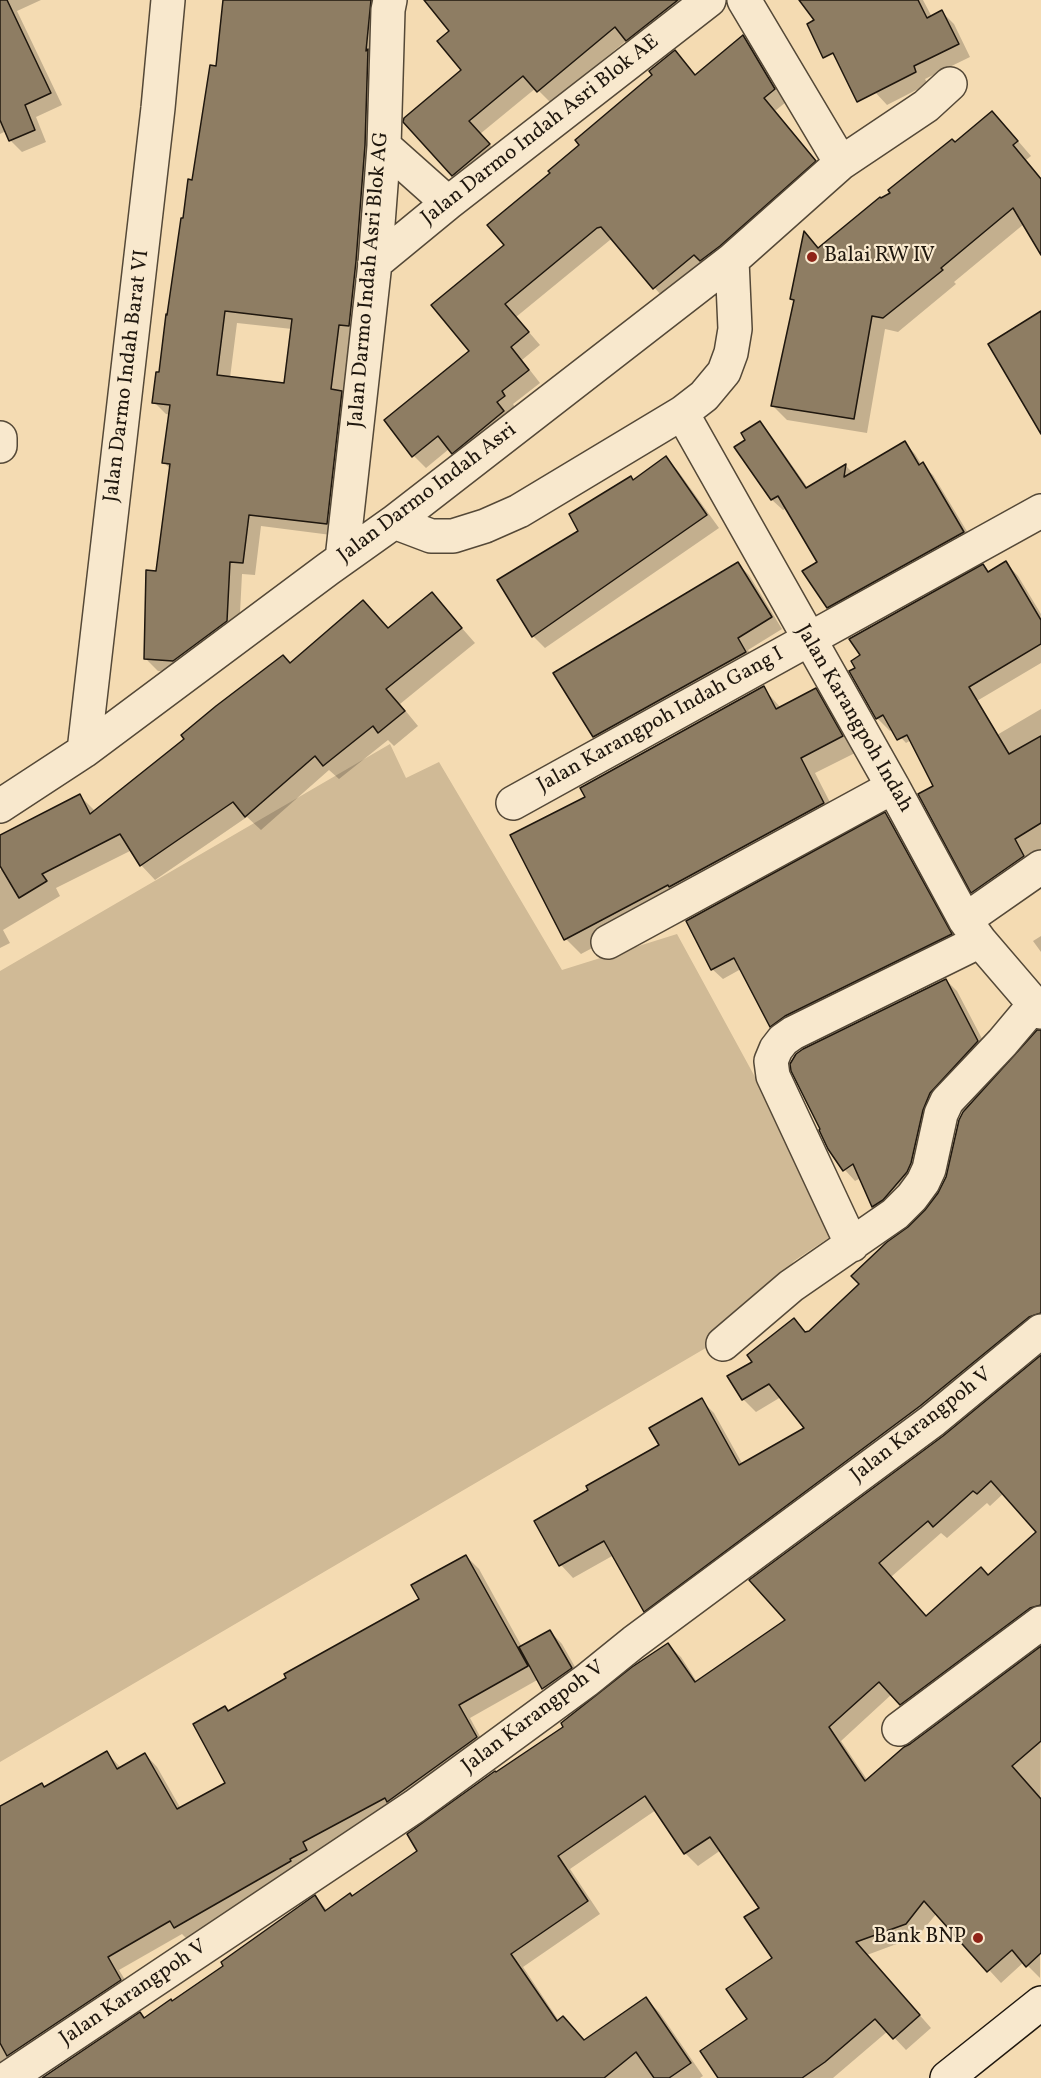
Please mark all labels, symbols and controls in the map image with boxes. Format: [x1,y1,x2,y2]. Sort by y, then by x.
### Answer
street label: Jalan Darmo Indah Asri Blok AE [417,30,665,232]
street label: Jalan Darmo Indah Asri Blok AG [344,131,396,429]
place label: Balai RW IV [824,244,935,270]
street label: Jalan Darmo Indah Barat VI [100,248,156,504]
marker: Balai RW IV [805,250,819,264]
street label: Jalan Darmo Indah Asri [334,419,522,569]
street label: Jalan Karangpoh Indah [789,621,917,817]
street label: Jalan Karangpoh Indah Gang I [534,643,788,799]
street label: Jalan Karangpoh V [846,1363,998,1489]
street label: Jalan Karangpoh V [458,1656,610,1780]
place label: Bank BNP [873,1925,966,1951]
marker: Bank BNP [971,1931,985,1945]
street label: Jalan Karangpoh V [56,1935,212,2053]

